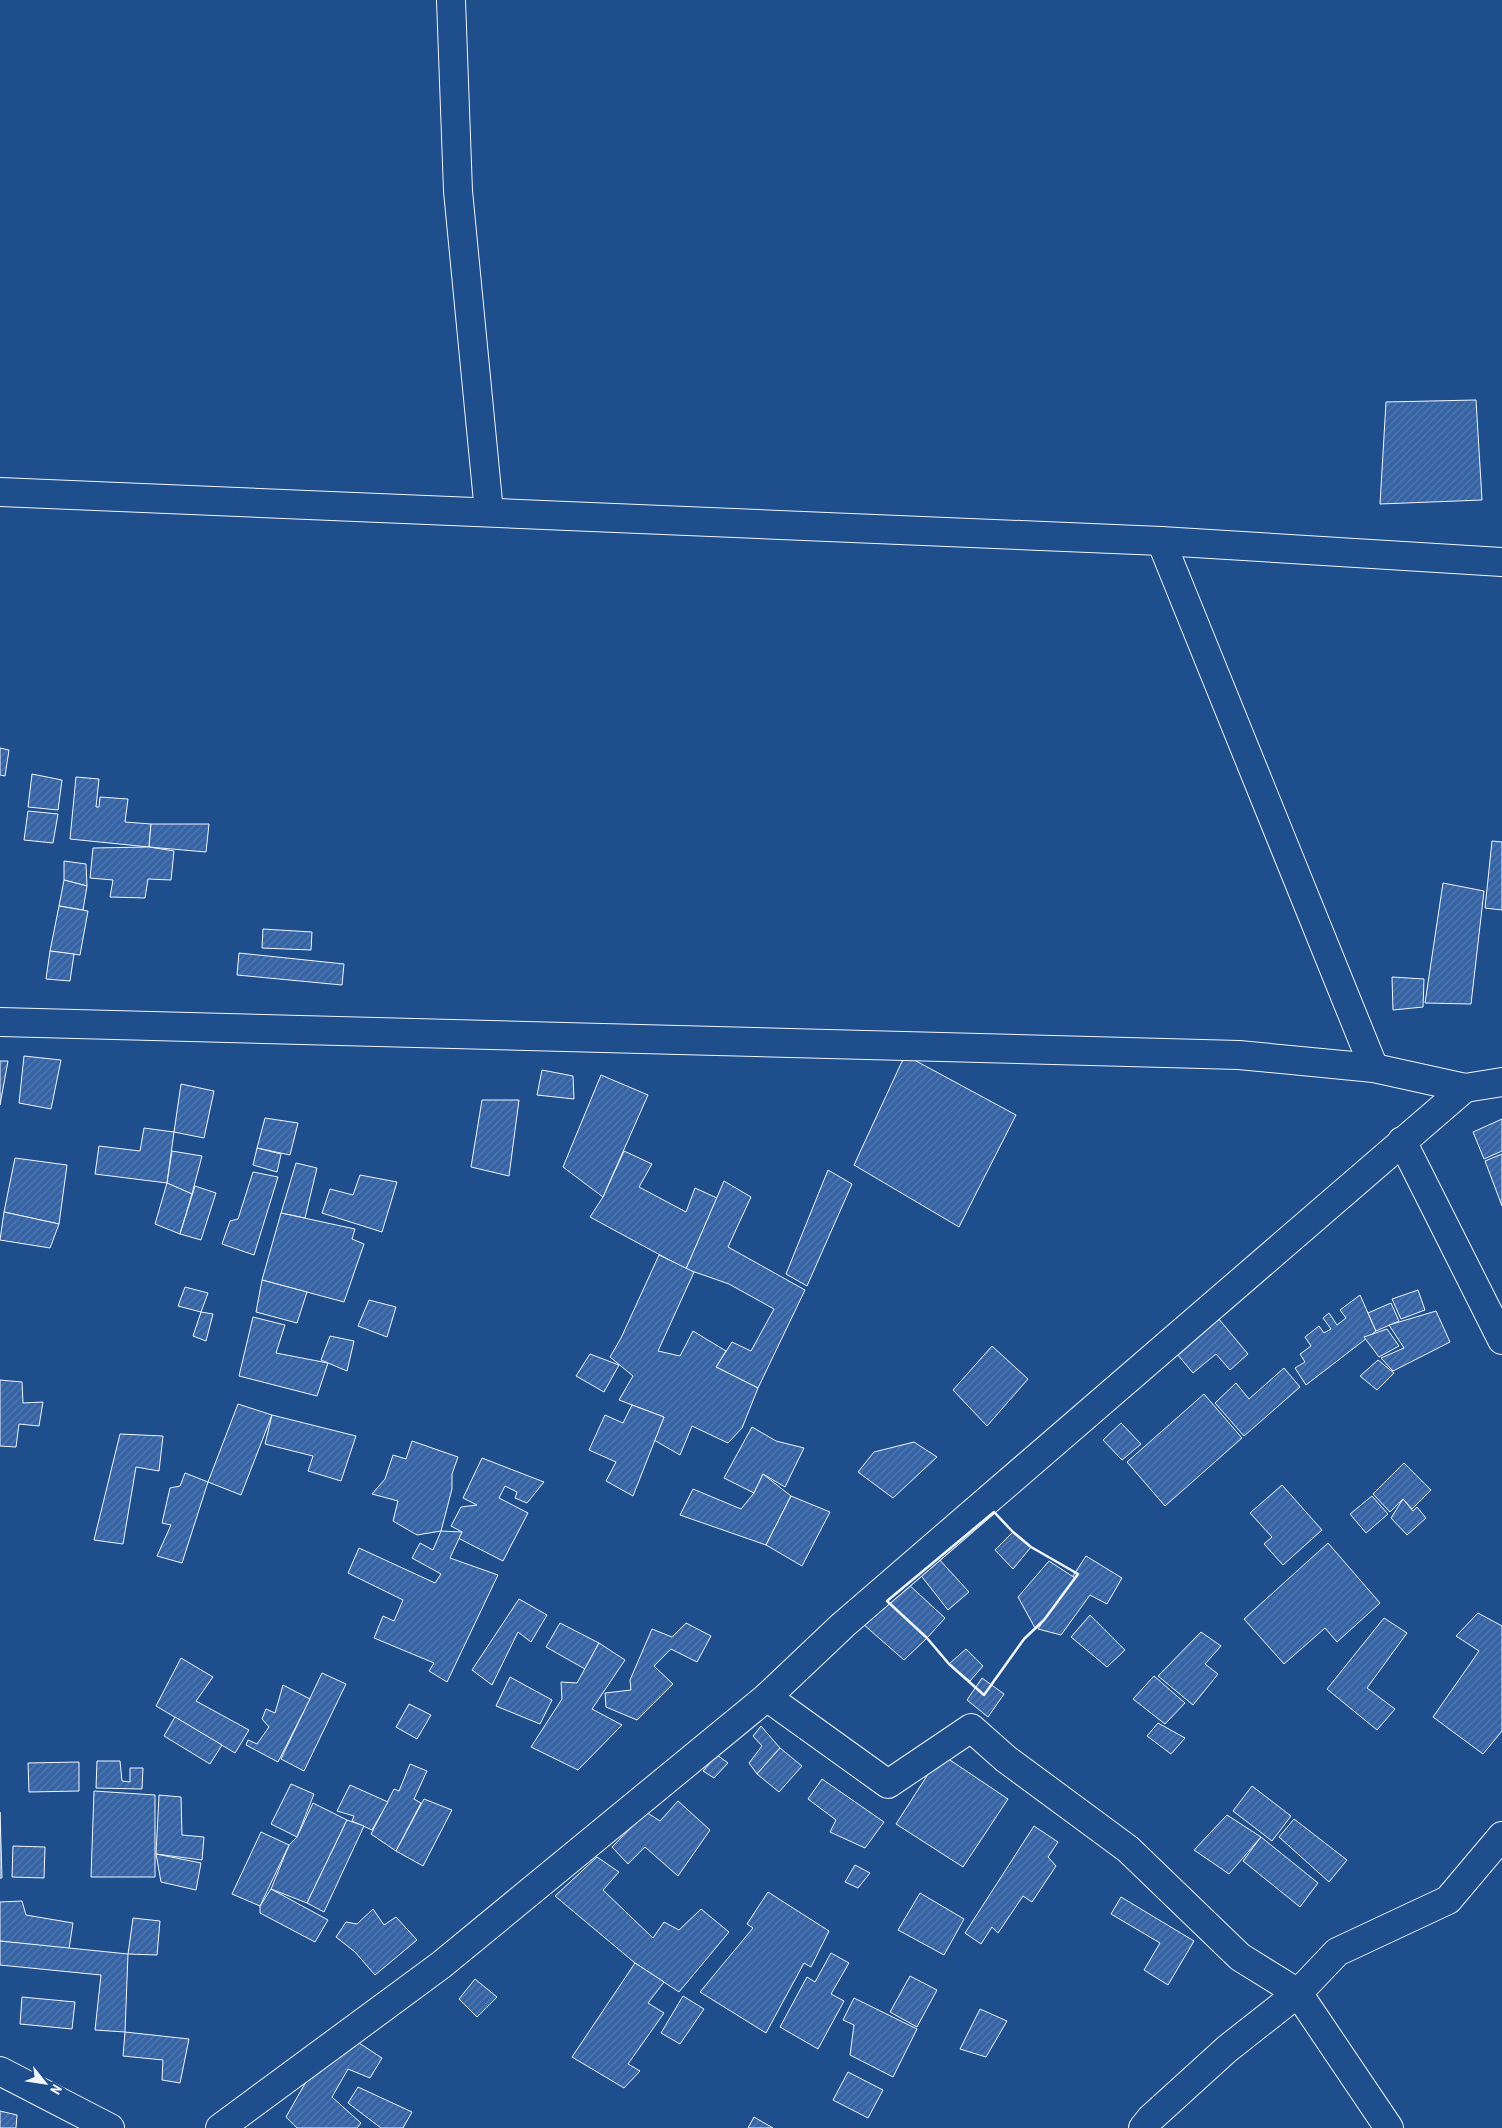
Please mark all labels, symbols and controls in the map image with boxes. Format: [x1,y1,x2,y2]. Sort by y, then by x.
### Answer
north arrow [20,2058,70,2108]
text: N [47,2082,65,2097]

